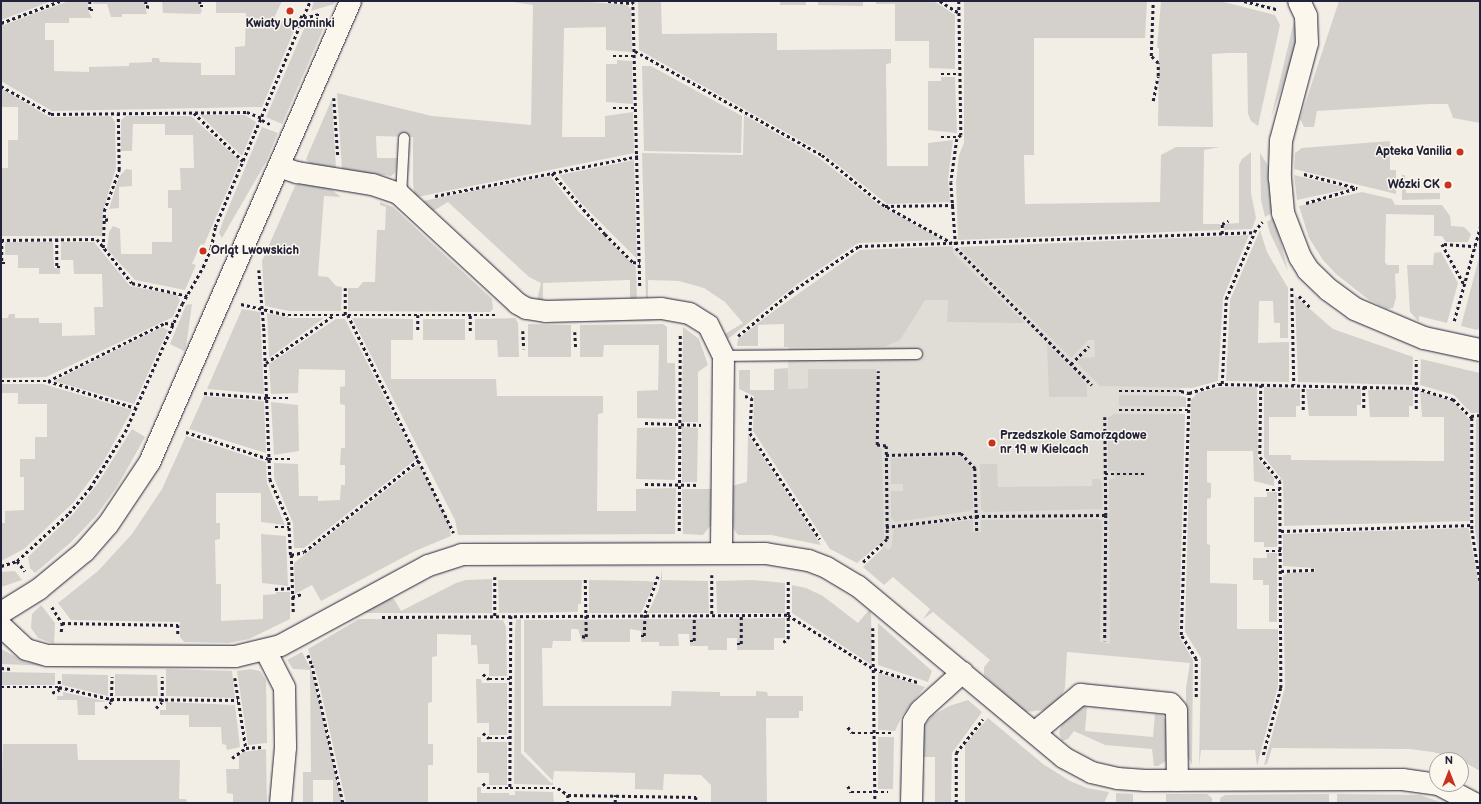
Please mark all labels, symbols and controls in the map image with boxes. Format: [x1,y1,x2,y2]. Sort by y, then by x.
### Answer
marker: Kwiaty Upominki [285,6,295,16]
place label: Kwiaty Upominki [245,17,335,31]
place label: Apteka Vanilia [1375,145,1452,159]
marker: Apteka Vanilia [1455,147,1465,157]
place label: Wózki CK [1388,178,1440,192]
marker: Wózki CK [1443,180,1453,190]
place label: Orląt Lwowskich [211,244,299,258]
marker: Orląt Lwowskich [198,246,208,256]
place label: Przedszkole Samorządowe nr 19 w Kielcach [1000,429,1147,457]
marker: Przedszkole Samorządowe nr 19 w Kielcach [987,438,997,448]
north arrow [1429,752,1469,792]
text: N [1445,754,1453,767]

